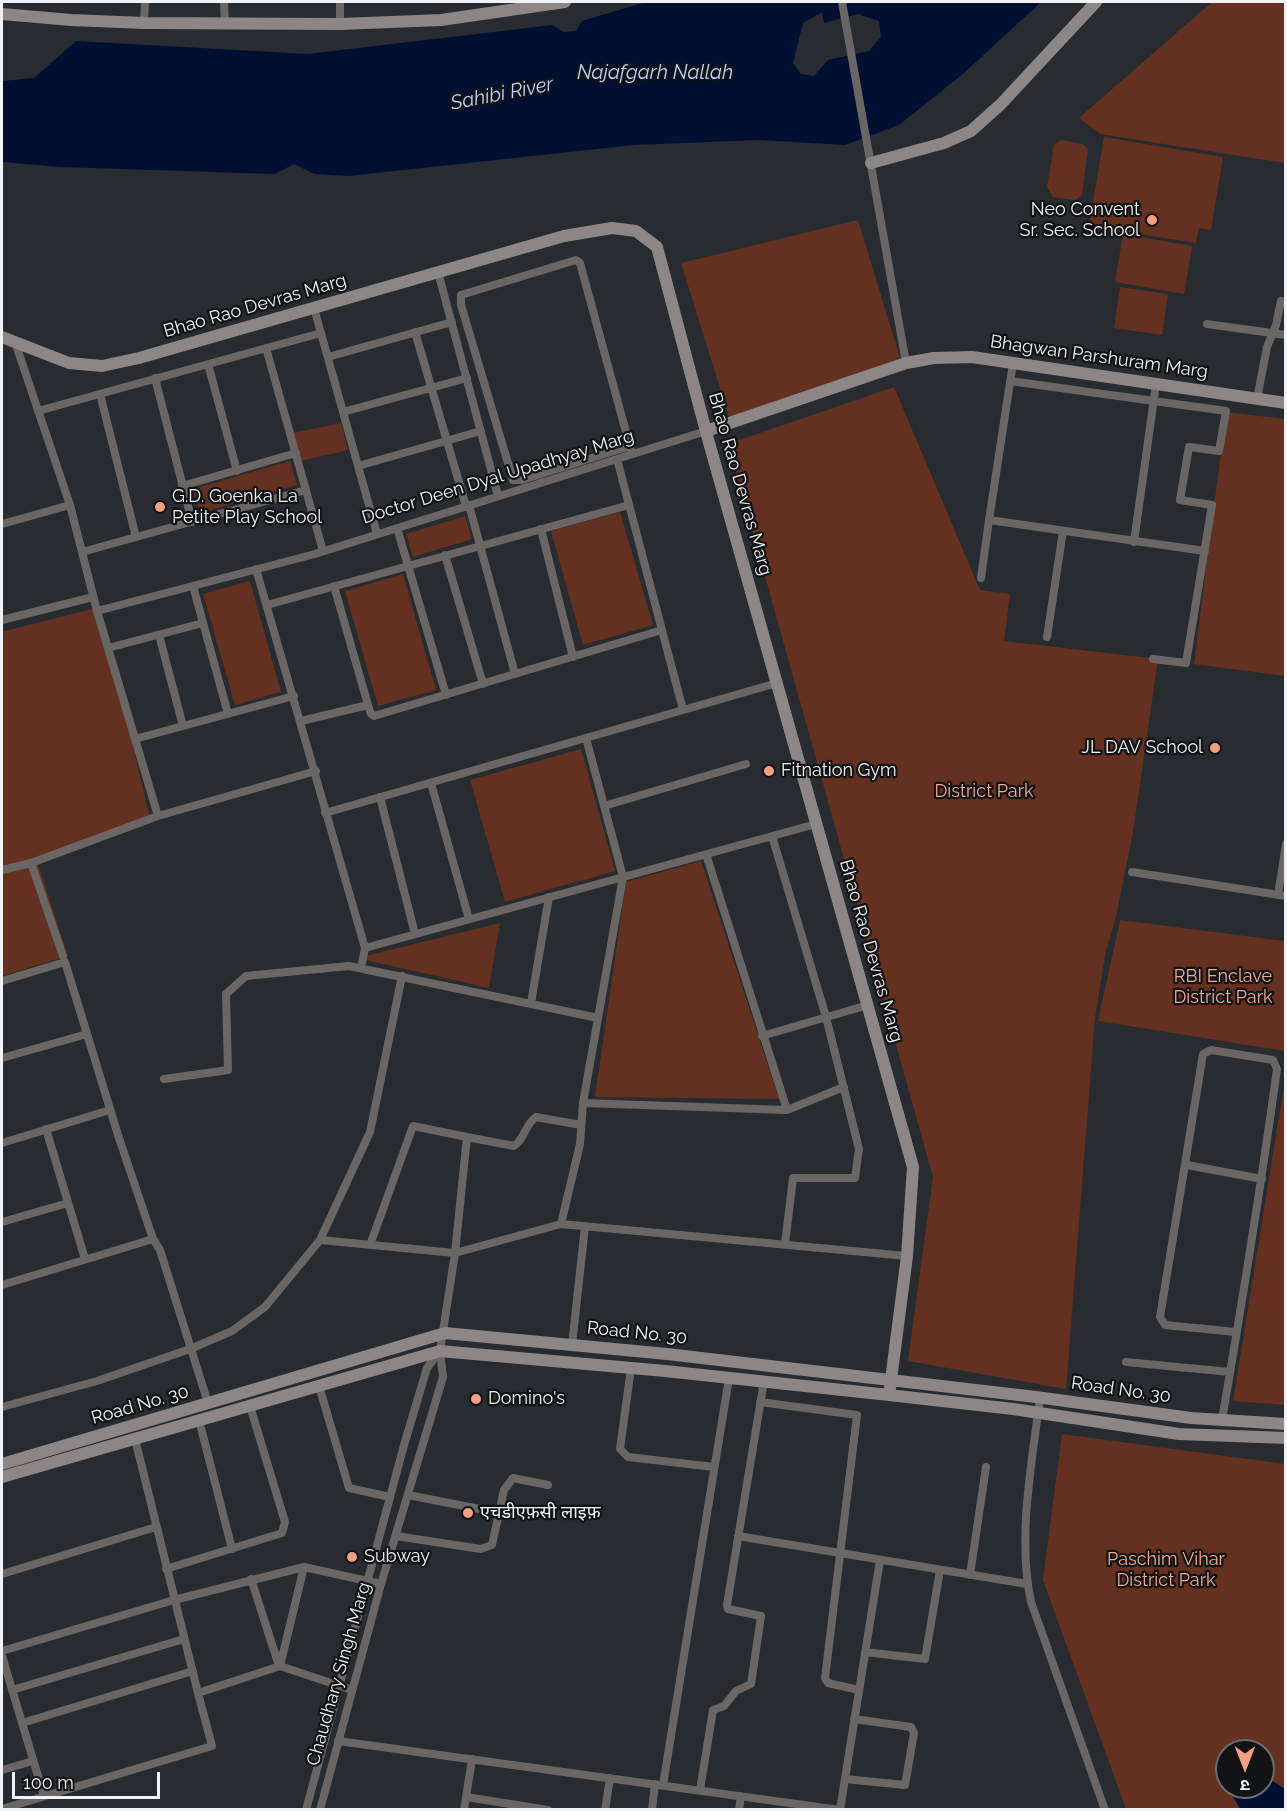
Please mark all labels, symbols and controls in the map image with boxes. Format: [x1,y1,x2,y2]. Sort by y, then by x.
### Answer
water label: Najafgarh Nallah [577,61,733,85]
water label: Sahibi River [449,72,555,116]
place label: Neo Convent Sr. Sec. School [1020,199,1140,242]
marker: Neo Convent Sr. Sec. School [1145,213,1159,227]
street label: Bhao Rao Devras Marg [161,270,349,342]
street label: Bhagwan Parshuram Marg [989,331,1209,383]
street label: Bhao Rao Devras Marg [704,390,776,578]
street label: Doctor Deen Dyal Upadhyay Marg [359,425,637,529]
place label: G.D. Goenka La Petite Play School [172,486,322,528]
marker: G.D. Goenka La Petite Play School [153,500,167,514]
place label: JL DAV School [1081,737,1203,759]
marker: JL DAV School [1208,741,1222,755]
place label: Fitnation Gym [781,760,897,782]
marker: Fitnation Gym [762,764,776,778]
park label: District Park [934,781,1034,803]
street label: Bhao Rao Devras Marg [835,857,907,1045]
park label: RBI Enclave District Park [1173,966,1273,1008]
street label: Road No. 30 [586,1317,688,1349]
street label: Road No. 30 [1070,1372,1172,1408]
street label: Road No. 30 [89,1381,191,1429]
place label: Domino's [488,1388,565,1410]
marker: Domino's [469,1392,483,1406]
place label: एचडीएफ़सी लाइफ़ [480,1502,601,1524]
marker: एचडीएफ़सी लाइफ़ [461,1506,475,1520]
place label: Subway [364,1546,430,1568]
park label: Paschim Vihar District Park [1107,1549,1225,1592]
marker: Subway [345,1550,359,1564]
street label: Chaudhary Singh Marg [302,1580,376,1768]
north arrow [1215,1739,1275,1799]
scale bar [15,1760,164,1798]
text: 100 m [23,1772,74,1793]
text: उ [1240,1776,1250,1795]

